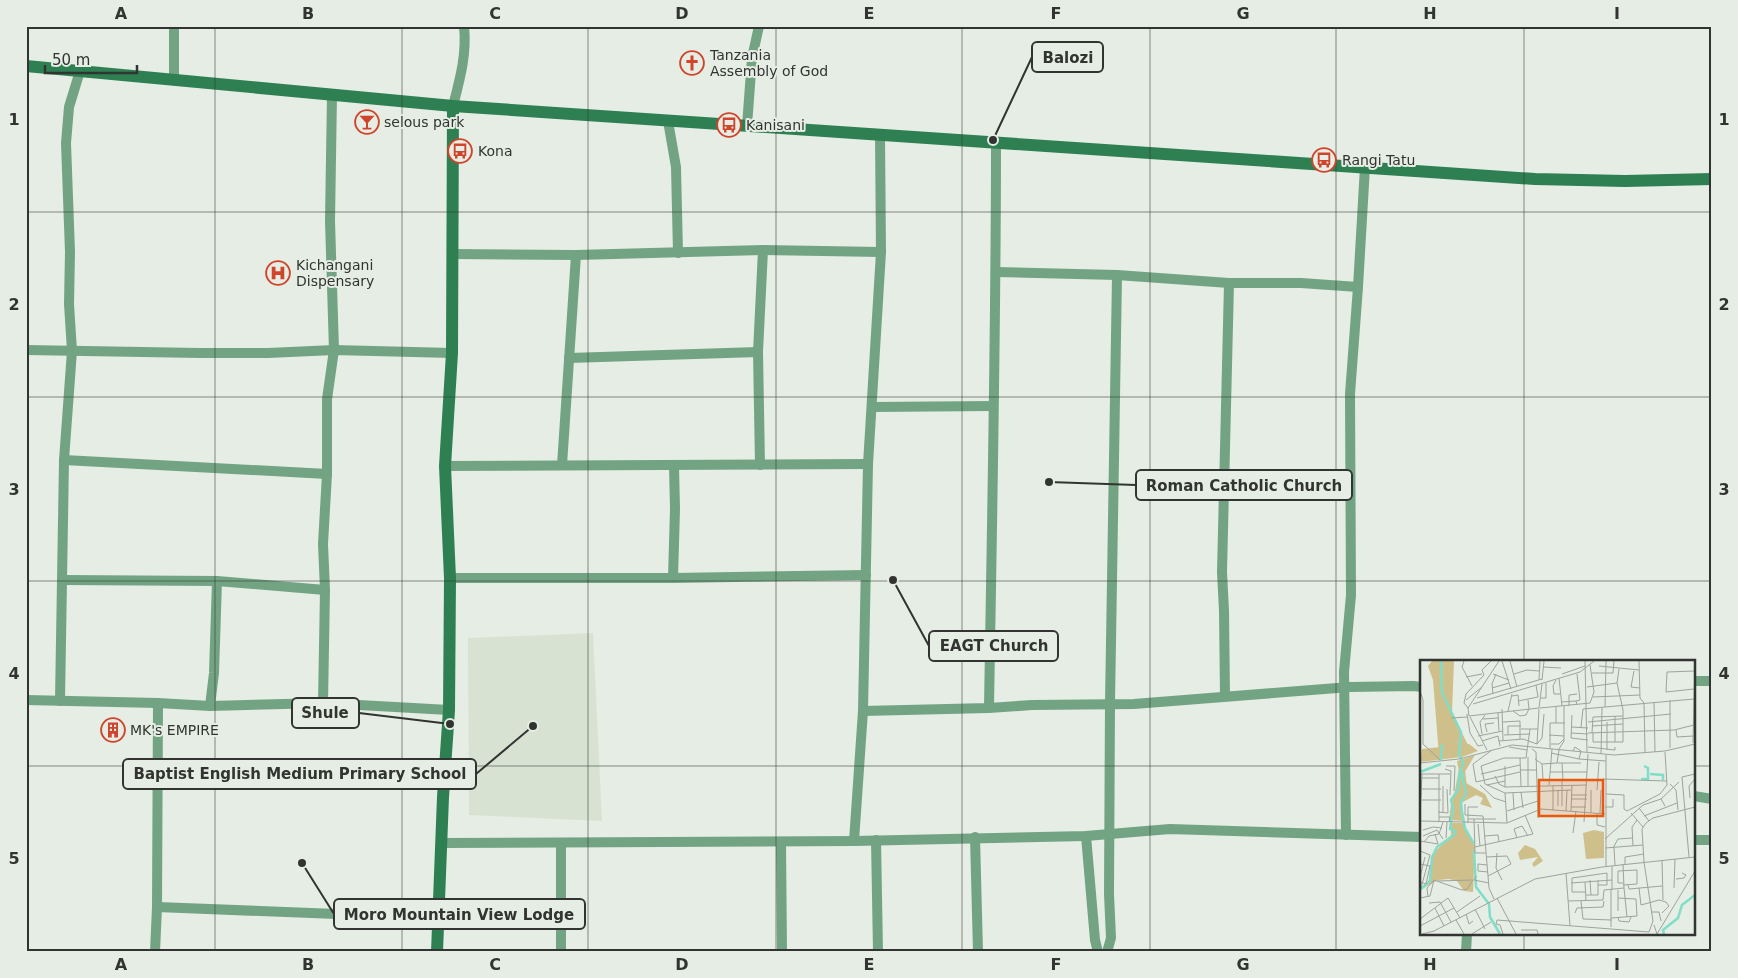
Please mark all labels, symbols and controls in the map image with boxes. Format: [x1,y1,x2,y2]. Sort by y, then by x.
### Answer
text: A [115,4,128,23]
text: B [302,4,314,23]
text: C [489,4,501,23]
text: D [675,4,689,23]
text: E [864,4,874,23]
text: F [1051,4,1061,23]
text: G [1236,4,1250,23]
text: H [1423,4,1437,23]
text: I [1614,4,1620,23]
scale bar [45,42,138,74]
callout: Balozi [1032,42,1103,72]
place label: Tanzania Assembly of God [709,47,828,79]
text: Balozi [1043,49,1093,67]
church icon: Tanzania Assembly of God [679,50,705,76]
text: 50 m [52,51,90,69]
bar icon: selous park [354,109,380,135]
text: 1 [8,110,20,129]
text: 1 [1718,110,1730,129]
bus stop icon: Kanisani [716,112,742,138]
place label: selous park [384,114,465,130]
place label: Kanisani [746,117,805,133]
bus stop icon: Kona [447,138,473,164]
place label: Kona [478,143,513,159]
bus stop icon: Rangi Tatu [1311,147,1337,173]
place label: Rangi Tatu [1342,152,1415,168]
place label: Kichangani Dispensary [296,257,374,289]
hospital icon: Kichangani Dispensary [265,260,291,286]
text: 2 [8,295,20,314]
text: 2 [1718,295,1730,314]
callout: Roman Catholic Church [1136,470,1352,500]
text: Roman Catholic Church [1146,477,1342,495]
text: 3 [8,480,20,499]
text: 3 [1718,480,1730,499]
callout: EAGT Church [929,631,1058,661]
text: EAGT Church [940,637,1048,655]
inset map [1420,660,1696,936]
text: 4 [8,664,20,683]
text: 4 [1718,664,1730,683]
callout: Shule [292,698,359,728]
text: Shule [301,704,349,722]
building icon: MK's EMPIRE [100,717,126,743]
place label: MK's EMPIRE [130,722,219,738]
callout: Baptist English Medium Primary School [123,759,476,789]
text: Baptist English Medium Primary School [133,765,467,783]
text: 5 [8,849,20,868]
text: 5 [1718,849,1730,868]
callout: Moro Mountain View Lodge [334,899,585,929]
text: Moro Mountain View Lodge [344,906,574,924]
text: A [115,955,128,974]
text: B [302,955,314,974]
text: C [489,955,501,974]
text: D [675,955,689,974]
text: E [864,955,874,974]
text: F [1051,955,1061,974]
text: G [1236,955,1250,974]
text: H [1423,955,1437,974]
text: I [1614,955,1620,974]

